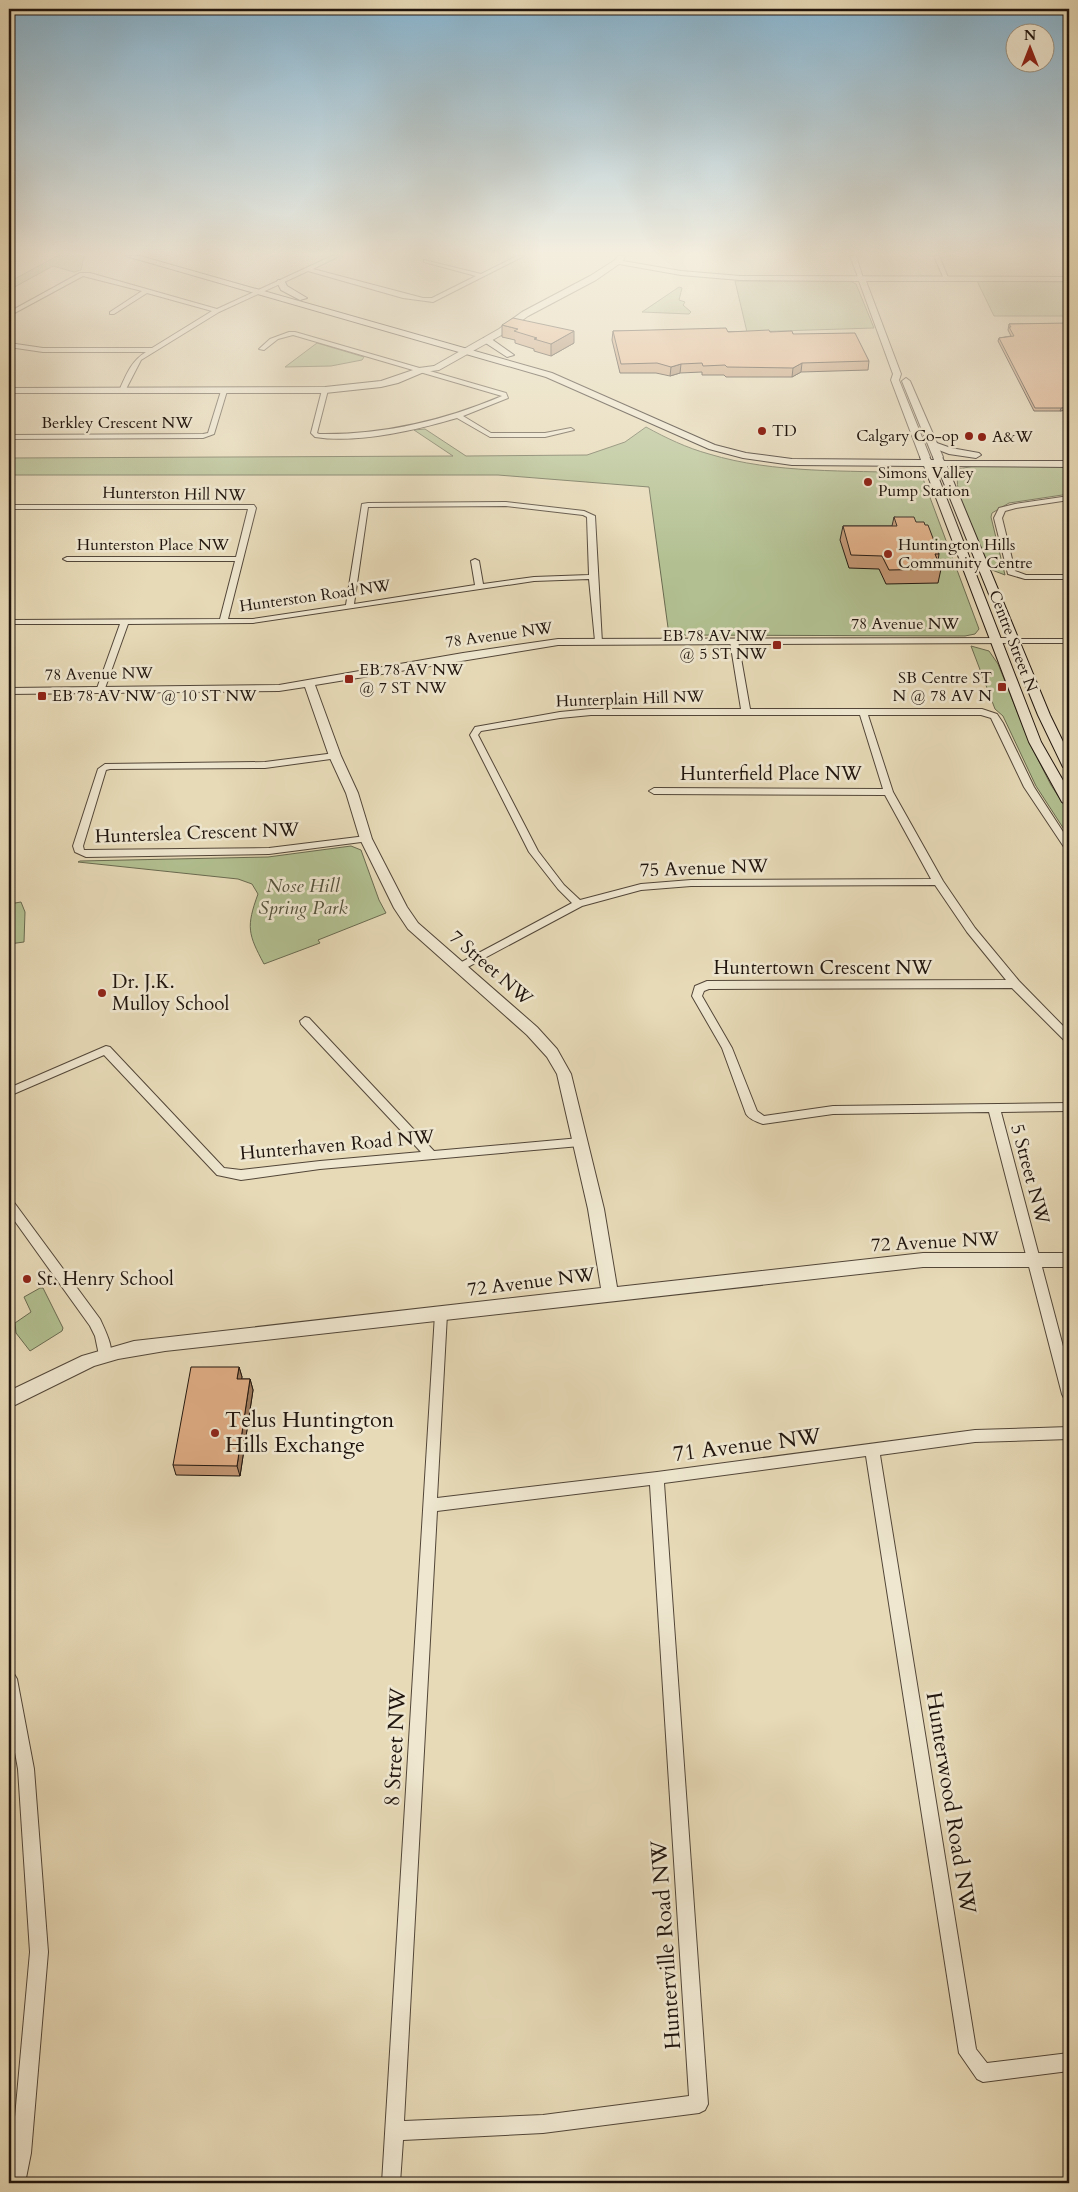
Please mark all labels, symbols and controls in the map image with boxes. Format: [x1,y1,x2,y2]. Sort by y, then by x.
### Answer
north arrow [1006,22,1056,72]
text: N [1024,26,1036,45]
street label: Berkley Crescent NW [41,412,193,434]
place label: TD [772,420,797,442]
marker: TD [756,425,768,437]
place label: Calgary Co-op [856,425,959,447]
place label: A&W [992,426,1033,448]
marker: Calgary Co-op [963,430,975,442]
marker: A&W [976,431,988,443]
place label: Simons Valley Pump Station [878,462,975,502]
marker: Simons Valley Pump Station [862,476,874,488]
street label: Hunterston Hill NW [102,482,246,506]
street label: Hunterston Place NW [77,534,230,556]
place label: Huntington Hills Community Centre [898,534,1033,574]
marker: Huntington Hills Community Centre [882,548,894,560]
street label: Hunterston Road NW [238,574,392,618]
street label: Centre Street N [983,587,1043,695]
street label: 78 Avenue NW [851,613,959,635]
street label: 78 Avenue NW [444,617,554,653]
place label: EB 78 AV NW @ 5 ST NW [663,625,767,665]
marker: EB 78 AV NW @ 5 ST NW [771,639,783,651]
place label: EB 78 AV NW @ 7 ST NW [359,659,464,699]
street label: 78 Avenue NW [45,662,154,686]
place label: SB Centre ST N @ 78 AV N [892,667,992,707]
marker: EB 78 AV NW @ 7 ST NW [343,673,355,685]
marker: SB Centre ST N @ 78 AV N [996,681,1008,693]
place label: EB 78 AV NW @ 10 ST NW [52,685,257,707]
street label: Hunterplain Hill NW [555,685,705,713]
marker: EB 78 AV NW @ 10 ST NW [36,690,48,702]
street label: Hunterfield Place NW [680,761,862,787]
street label: Hunterslea Crescent NW [94,816,300,850]
street label: 75 Avenue NW [639,853,769,883]
park label: Nose Hill Spring Park [258,873,348,921]
street label: 7 Street NW [444,924,538,1012]
street label: Huntertown Crescent NW [714,955,932,981]
place label: Dr. J.K. Mulloy School [112,969,230,1017]
marker: Dr. J.K. Mulloy School [96,987,108,999]
street label: 5 Street NW [1004,1121,1056,1227]
street label: Hunterhaven Road NW [238,1124,436,1166]
street label: 72 Avenue NW [870,1226,1000,1258]
street label: 72 Avenue NW [466,1261,596,1303]
place label: St. Henry School [37,1266,174,1292]
marker: St. Henry School [21,1273,33,1285]
place label: Telus Huntington Hills Exchange [225,1405,395,1460]
street label: 71 Avenue NW [671,1421,823,1469]
marker: Telus Huntington Hills Exchange [209,1427,221,1439]
street label: 8 Street NW [377,1686,413,1807]
street label: Hunterwood Road NW [919,1690,983,1917]
street label: Hunterville Road NW [644,1839,688,2051]

